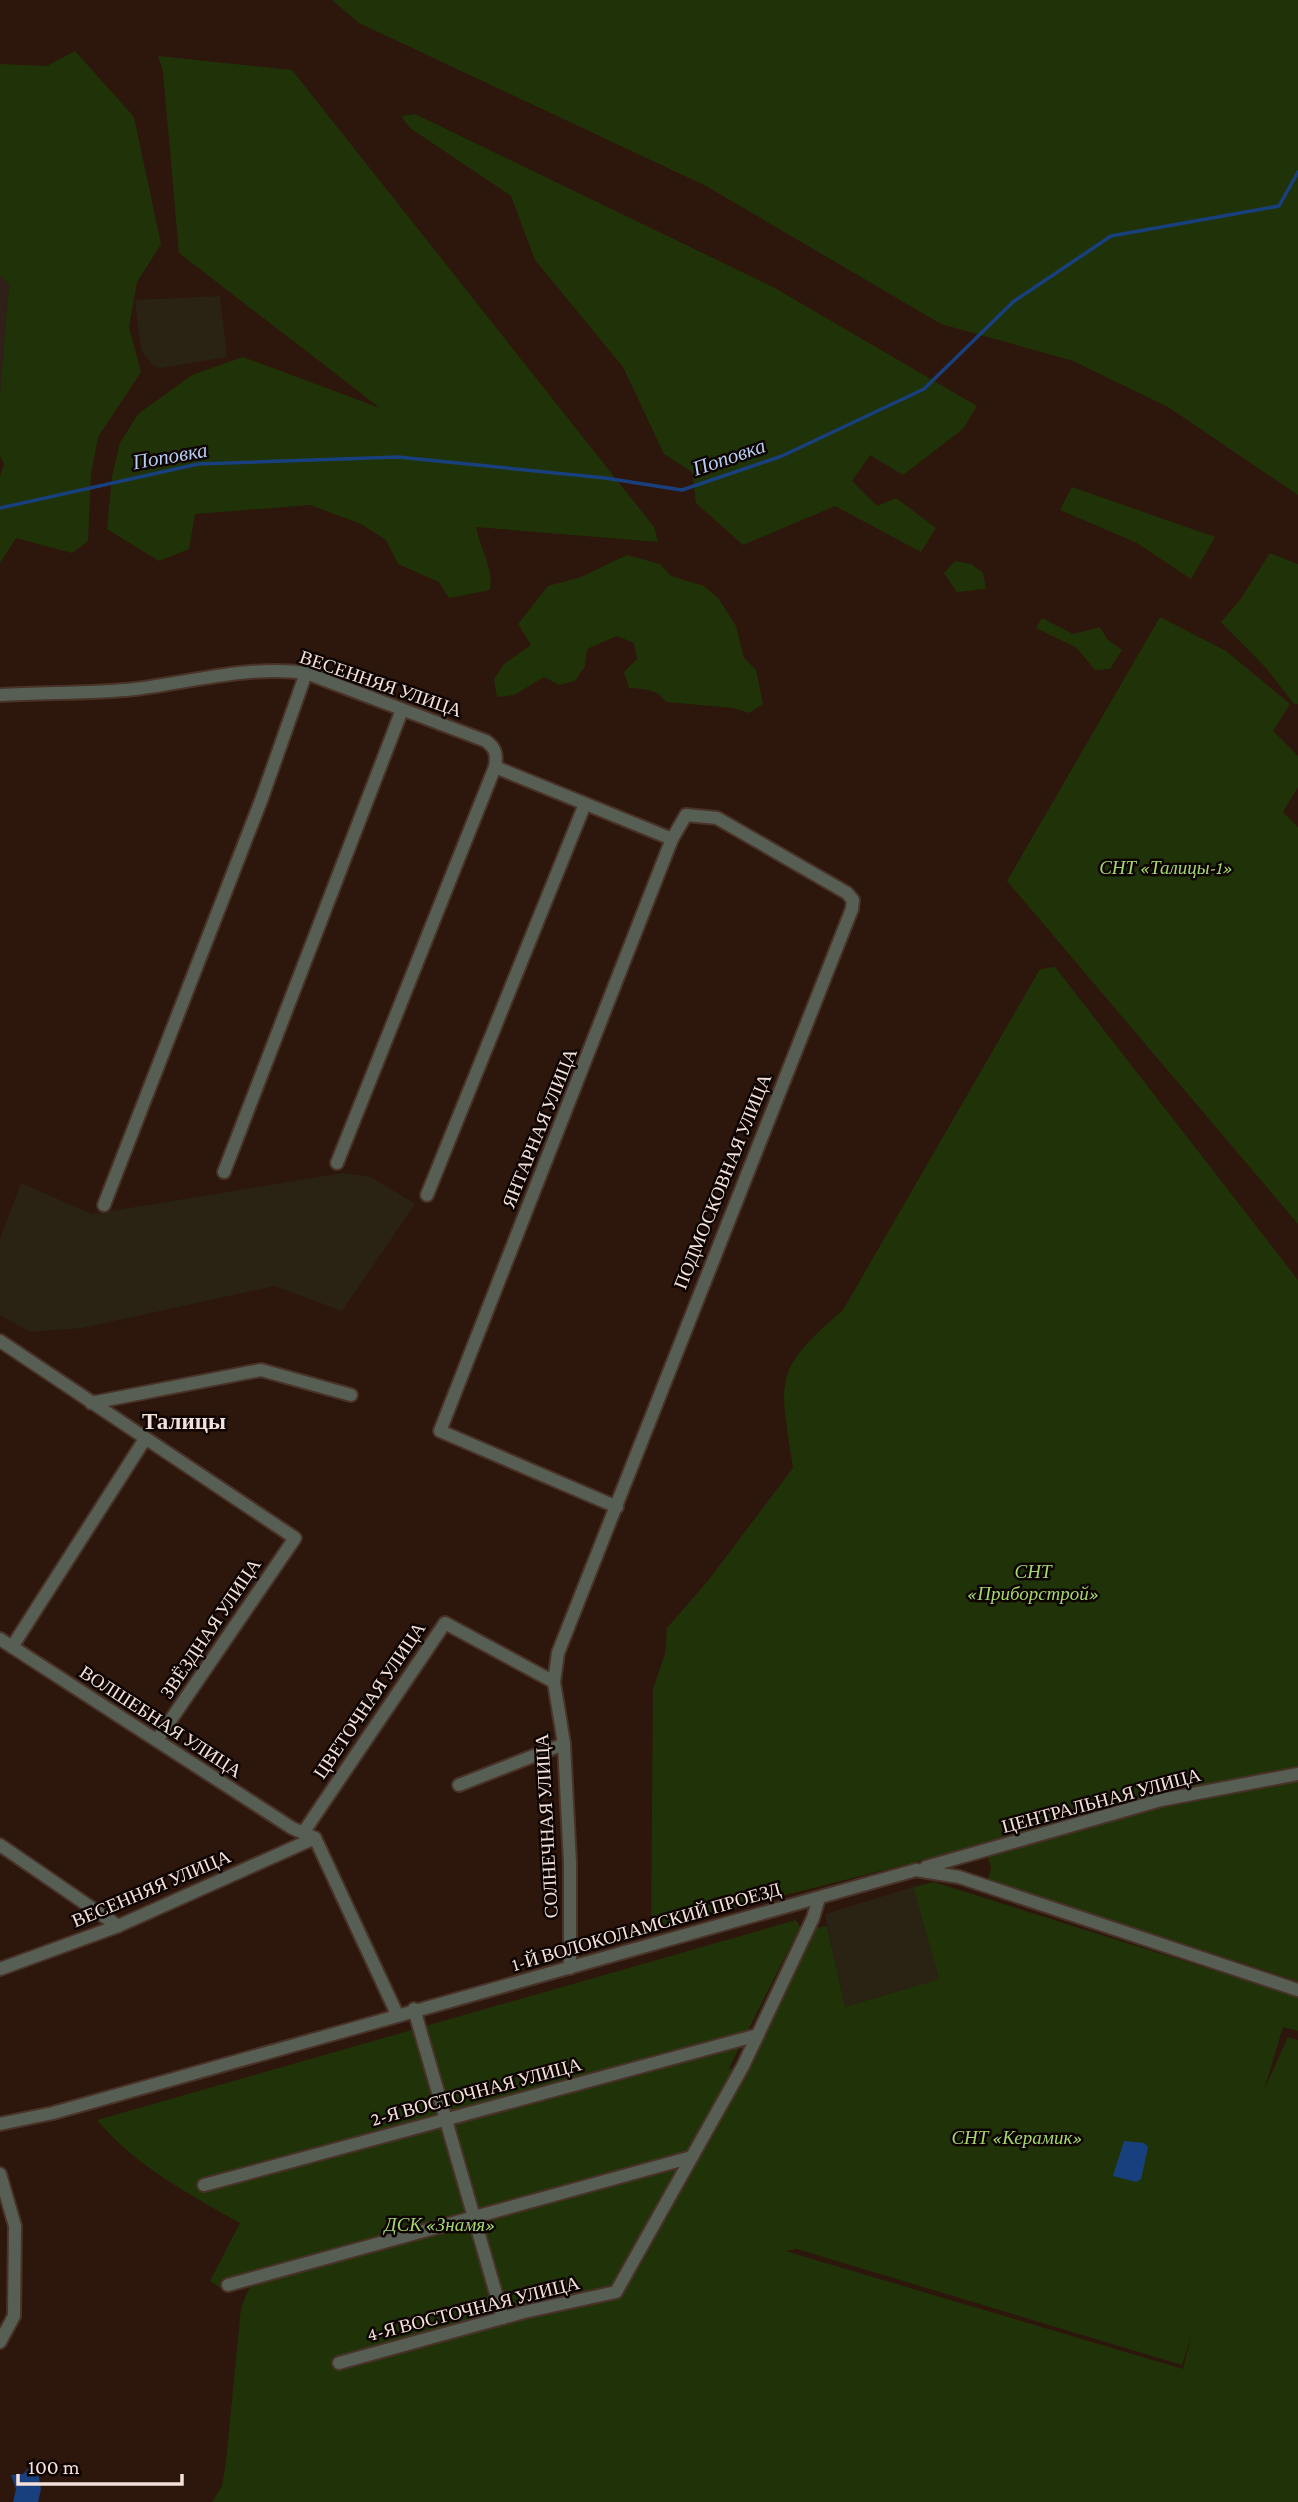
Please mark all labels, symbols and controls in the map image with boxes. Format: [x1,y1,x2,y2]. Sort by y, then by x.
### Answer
water label: Поповка [688,433,769,481]
water label: Поповка [130,438,209,475]
street label: ВЕСЕННЯЯ УЛИЦА [297,646,465,721]
park label: СНТ «Талицы-1» [1099,857,1233,878]
street label: ЯНТАРНАЯ УЛИЦА [498,1045,581,1211]
street label: ПОДМОСКОВНАЯ УЛИЦА [670,1070,775,1292]
district label: Талицы [142,1408,226,1434]
street label: ЗВЁЗДНАЯ УЛИЦА [156,1554,265,1702]
park label: СНТ «Приборстрой» [967,1561,1099,1604]
street label: ЦВЕТОЧНАЯ УЛИЦА [309,1618,430,1782]
street label: ВОЛШЕБНАЯ УЛИЦА [76,1661,246,1782]
street label: СОЛНЕЧНАЯ УЛИЦА [531,1733,562,1919]
street label: ЦЕНТРАЛЬНАЯ УЛИЦА [999,1764,1203,1837]
street label: ВЕСЕННЯЯ УЛИЦА [69,1845,234,1931]
street label: 1-Й ВОЛОКОЛАМСКИЙ ПРОЕЗД [509,1878,783,1975]
street label: 2-Я ВОСТОЧНАЯ УЛИЦА [368,2053,584,2130]
park label: СНТ «Керамик» [951,2127,1083,2148]
park label: ДСК «Знамя» [383,2214,495,2235]
street label: 4-Я ВОСТОЧНАЯ УЛИЦА [365,2272,582,2345]
scale bar [18,2442,182,2486]
text: 100 m [28,2455,80,2479]

